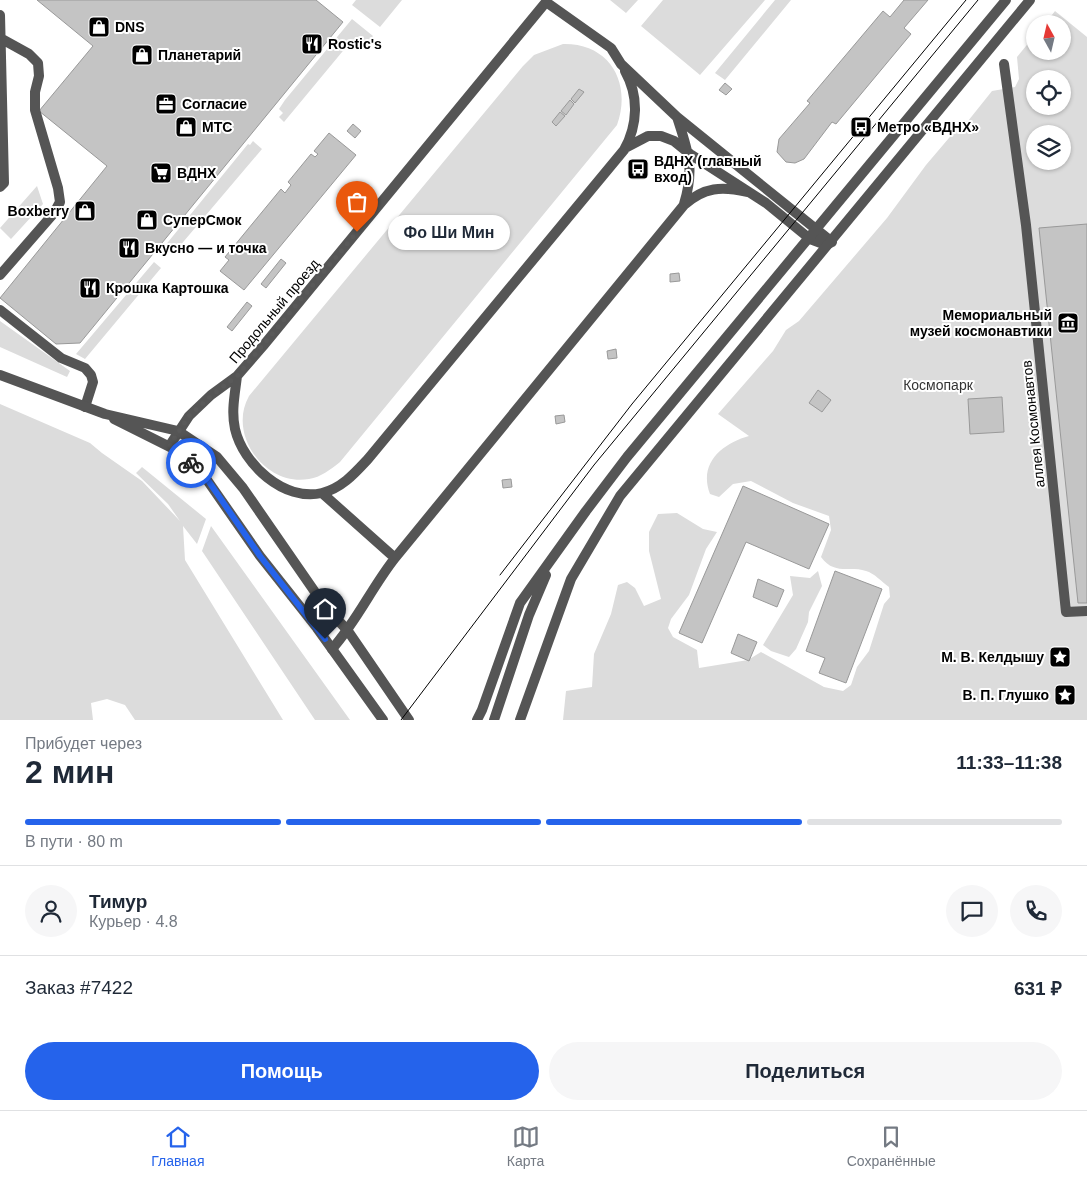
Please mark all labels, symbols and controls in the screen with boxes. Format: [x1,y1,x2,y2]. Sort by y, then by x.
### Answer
shop icon: DNS [87,15,111,39]
north arrow [1026,15,1071,60]
map controls [1026,15,1071,170]
place label: DNS [115,19,145,35]
restaurant icon: Rostic's [300,32,324,56]
place label: Rostic's [328,36,382,52]
shop icon: Планетарий [130,43,154,67]
place label: Планетарий [158,47,241,63]
button: locate [1026,70,1071,115]
office icon: Согласие [154,92,178,116]
place label: Согласие [182,96,247,112]
shop icon: МТС [174,115,198,139]
bus stop icon: Метро «ВДНХ» [849,115,873,139]
place label: МТС [202,119,232,135]
place label: Метро «ВДНХ» [877,119,979,135]
button: layers [1026,125,1071,170]
place label: ВДНХ (главный вход) [654,153,762,185]
bus stop icon: ВДНХ (главный вход) [626,157,650,181]
supermarket icon: ВДНХ [149,161,173,185]
place label: ВДНХ [177,165,217,181]
pin [336,181,378,232]
icon: bag [343,188,371,216]
shop icon: Boxberry [73,199,97,223]
place label: Boxberry [8,203,69,219]
shop icon: СуперСмок [135,208,159,232]
place label: СуперСмок [163,212,243,228]
callout: Фо Ши Мин [387,214,510,250]
text: Фо Ши Мин [403,224,495,241]
restaurant icon: Вкусно — и точка [117,236,141,260]
place label: Вкусно — и точка [145,240,267,256]
street label: Продольный проезд [226,256,322,366]
restaurant icon: Крошка Картошка [78,276,102,300]
place label: Крошка Картошка [106,280,229,296]
place label: Мемориальный музей космонавтики [910,307,1052,339]
museum icon: Мемориальный музей космонавтики [1056,311,1080,335]
street label: аллея Космонавтов [1018,360,1048,488]
park label: Космопарк [903,377,974,393]
courier [166,438,216,488]
icon: bike [177,449,205,477]
pin [304,588,346,639]
icon: home [311,595,339,623]
place icon: М. В. Келдышу [1048,645,1072,669]
place label: М. В. Келдышу [941,649,1044,665]
place icon: В. П. Глушко [1053,683,1077,707]
place label: В. П. Глушко [962,687,1049,703]
text: Прибудет через [25,735,142,752]
text: 11:33–11:38 [956,752,1062,773]
text: 2 мин [25,754,114,790]
text: В пути · 80 m [25,833,123,850]
button: person [25,885,77,937]
button: chat [946,885,998,937]
button: phone [1010,885,1062,937]
text: Тимур [89,891,147,912]
text: Курьер · 4.8 [89,913,178,930]
text: Заказ #7422 [25,977,133,998]
text: 631 ₽ [1014,978,1062,999]
button: Помощь [25,1042,539,1100]
button: Поделиться [549,1042,1062,1100]
tab: Главная [151,1123,204,1169]
tab: Карта [507,1123,544,1169]
tab: Сохранённые [847,1123,936,1169]

